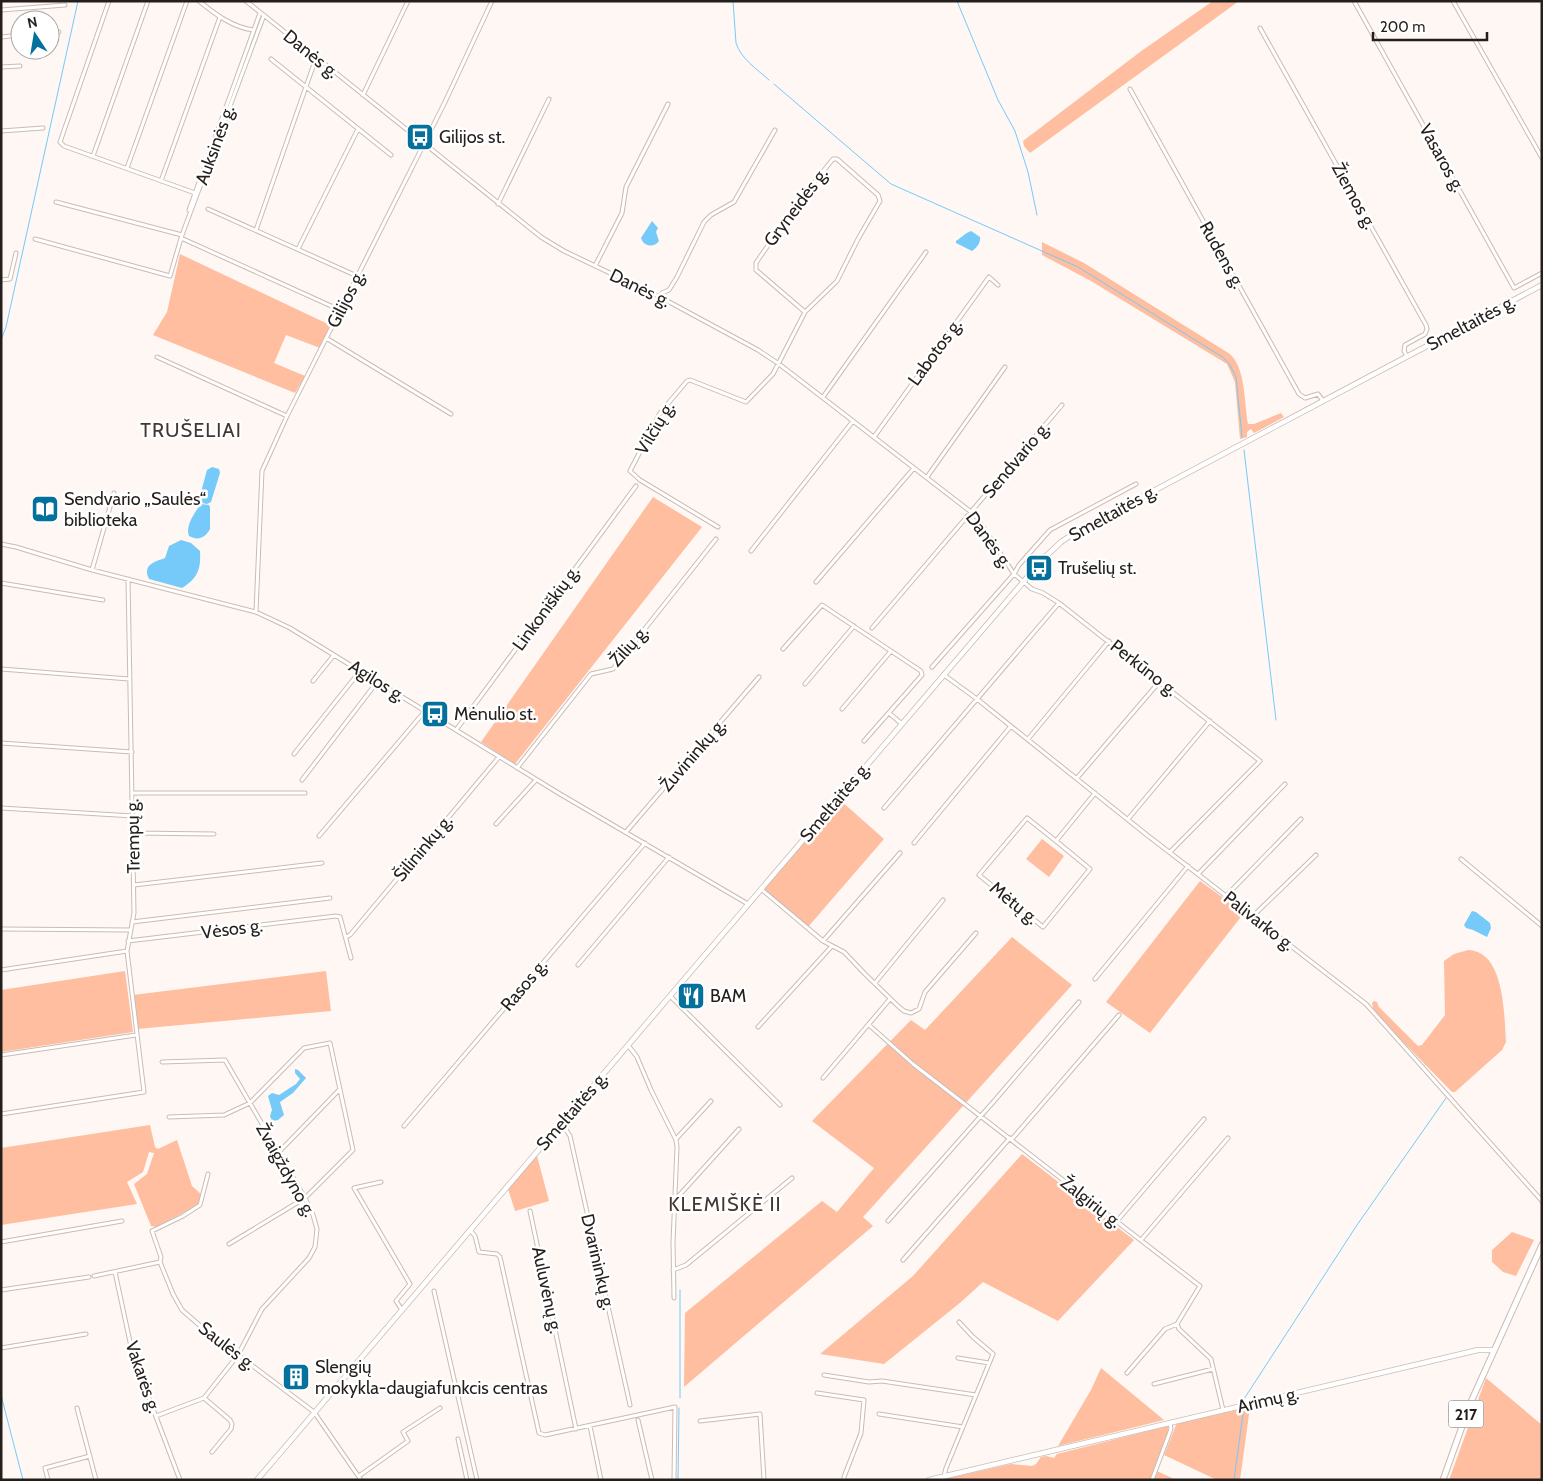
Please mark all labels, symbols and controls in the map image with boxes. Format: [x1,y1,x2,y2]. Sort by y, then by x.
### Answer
north arrow [10,10,60,60]
scale bar [1373,10,1487,42]
text: N [26,12,39,32]
text: 200 m [1380,18,1425,36]
street label: Danės g. [279,25,343,83]
street label: Auksinės g. [190,102,240,188]
street label: Vasaros g. [1414,120,1470,196]
bus stop icon: Gilijos st. [405,122,435,152]
place label: Gilijos st. [439,126,505,148]
street label: Žiemos g. [1327,158,1382,233]
street label: Gryneidės g. [759,163,833,251]
street label: Rudens g. [1195,217,1249,293]
street label: Danės g. [606,264,674,312]
street label: Gilijos g. [322,266,370,332]
street label: Smeltaitės g. [1423,290,1519,356]
street label: Labotos g. [903,314,967,390]
street label: Vilčių g. [631,397,679,459]
street label: Sendvario g. [978,417,1054,503]
district label: TRUŠELIAI [140,418,242,442]
street label: Smeltaitės g. [1065,480,1161,546]
place label: Sendvario „Saulės“ biblioteka [64,488,206,531]
library icon: Sendvario „Saulės“ biblioteka [30,494,60,524]
street label: Danės g. [961,507,1017,573]
bus stop icon: Trušelių st. [1024,553,1054,583]
place label: Trušelių st. [1058,557,1137,579]
street label: Linkoniškių g. [508,561,584,655]
street label: Žilių g. [604,620,653,671]
street label: Perkūno g. [1106,635,1182,701]
street label: Agilos g. [345,655,409,707]
bus stop icon: Mėnulio st. [420,699,450,729]
place label: Mėnulio st. [454,703,537,725]
street label: Žuvininkų g. [655,713,731,796]
street label: Smeltaitės g. [795,758,875,846]
street label: Trempų g. [121,798,145,874]
street label: Šilininkų g. [389,810,457,886]
street label: Mėtų g. [985,877,1043,929]
street label: Palivarko g. [1219,886,1299,956]
street label: Vėsos g. [200,914,264,944]
street label: Rasos g. [496,955,552,1015]
restaurant icon: BAM [676,981,706,1011]
place label: BAM [710,985,746,1007]
street label: Smeltaitės g. [532,1067,612,1155]
street label: Žvaigždyno g. [251,1119,322,1221]
street label: Žalgirių g. [1056,1171,1127,1233]
district label: KLEMIŠKĖ II [668,1192,782,1216]
street label: Dvarininkų g. [576,1212,620,1312]
street label: Auluvėnų g. [527,1245,567,1335]
street label: Saulės g. [194,1317,260,1375]
street label: Vakarės g. [120,1338,166,1416]
place label: Slengių mokykla-daugiafunkcis centras [315,1356,548,1399]
building icon: Slengių mokykla-daugiafunkcis centras [281,1362,311,1392]
street label: Arimų g. [1235,1382,1301,1418]
road number: 217 [1448,1400,1484,1428]

